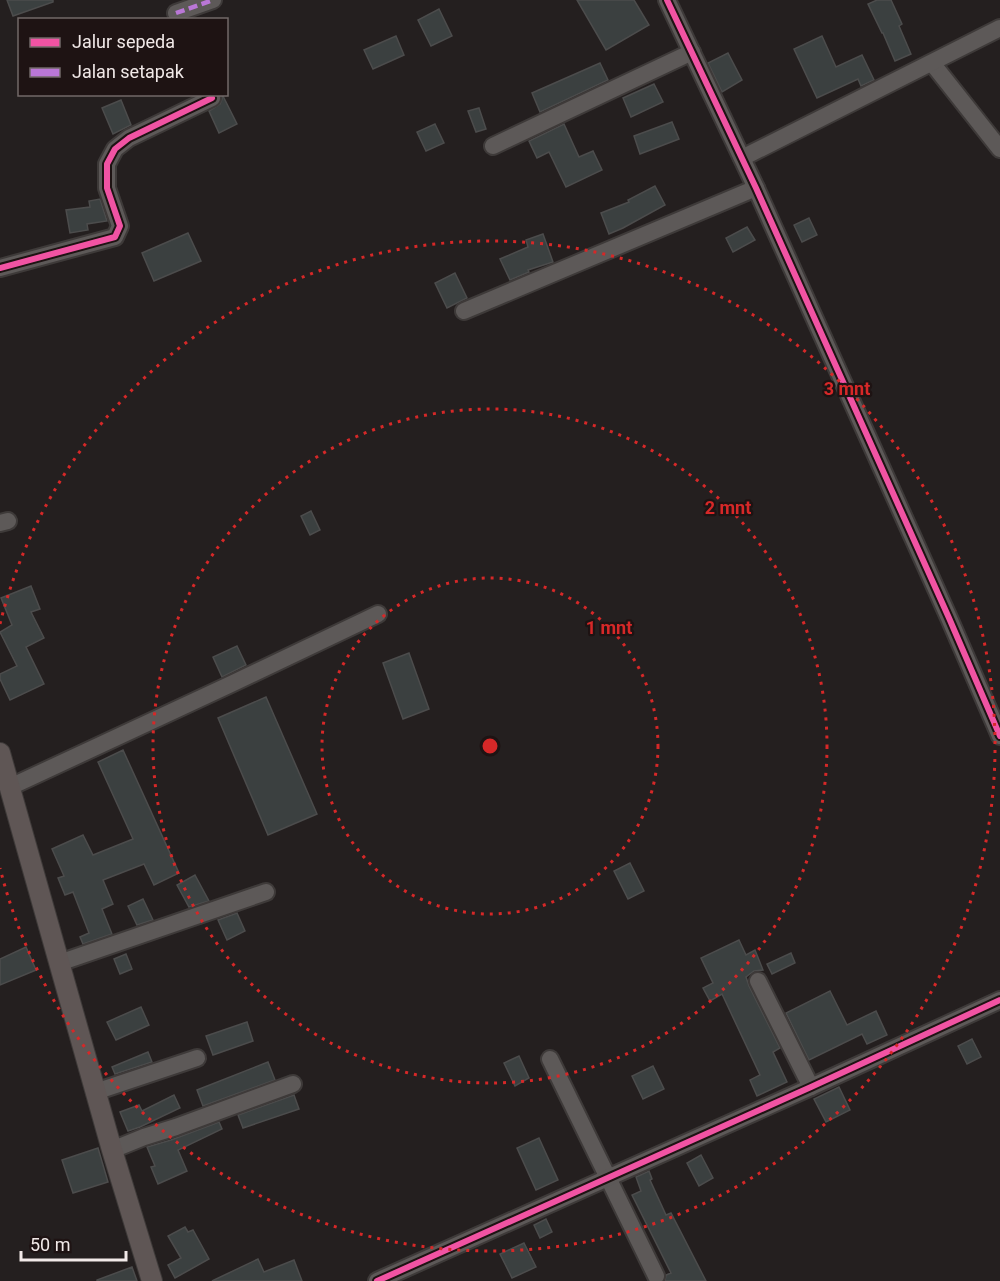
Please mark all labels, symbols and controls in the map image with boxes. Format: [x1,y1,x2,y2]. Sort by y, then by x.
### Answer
legend [18,18,228,96]
text: Jalur sepeda [72,31,175,52]
text: Jalan setapak [72,61,185,82]
text: 3 mnt [824,378,870,399]
text: 2 mnt [705,497,751,518]
text: 1 mnt [586,617,632,638]
centre of rings [480,736,500,756]
scale bar [21,1224,126,1262]
text: 50 m [30,1234,70,1255]

